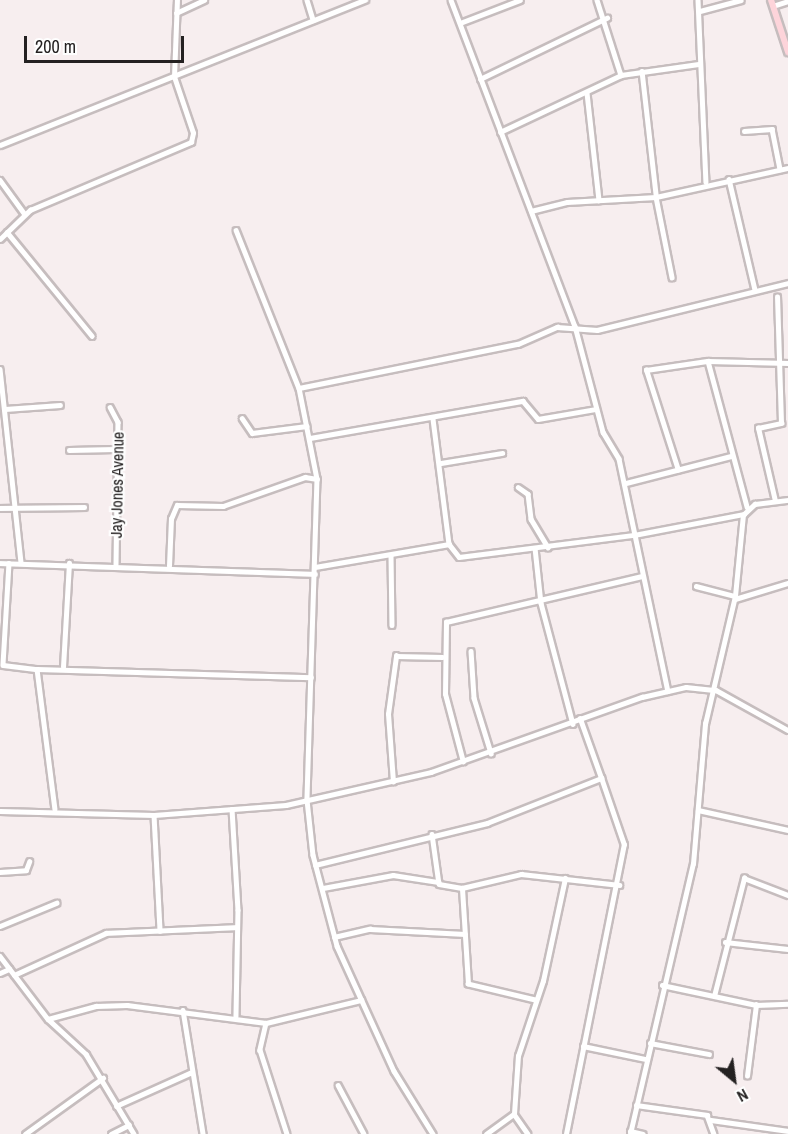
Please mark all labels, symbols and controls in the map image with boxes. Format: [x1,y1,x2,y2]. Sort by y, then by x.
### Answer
scale bar [27,24,188,62]
text: 200 m [35,34,76,59]
street label: Jay Jones Avenue [106,431,128,539]
north arrow [704,1050,764,1110]
text: N [733,1084,752,1108]

